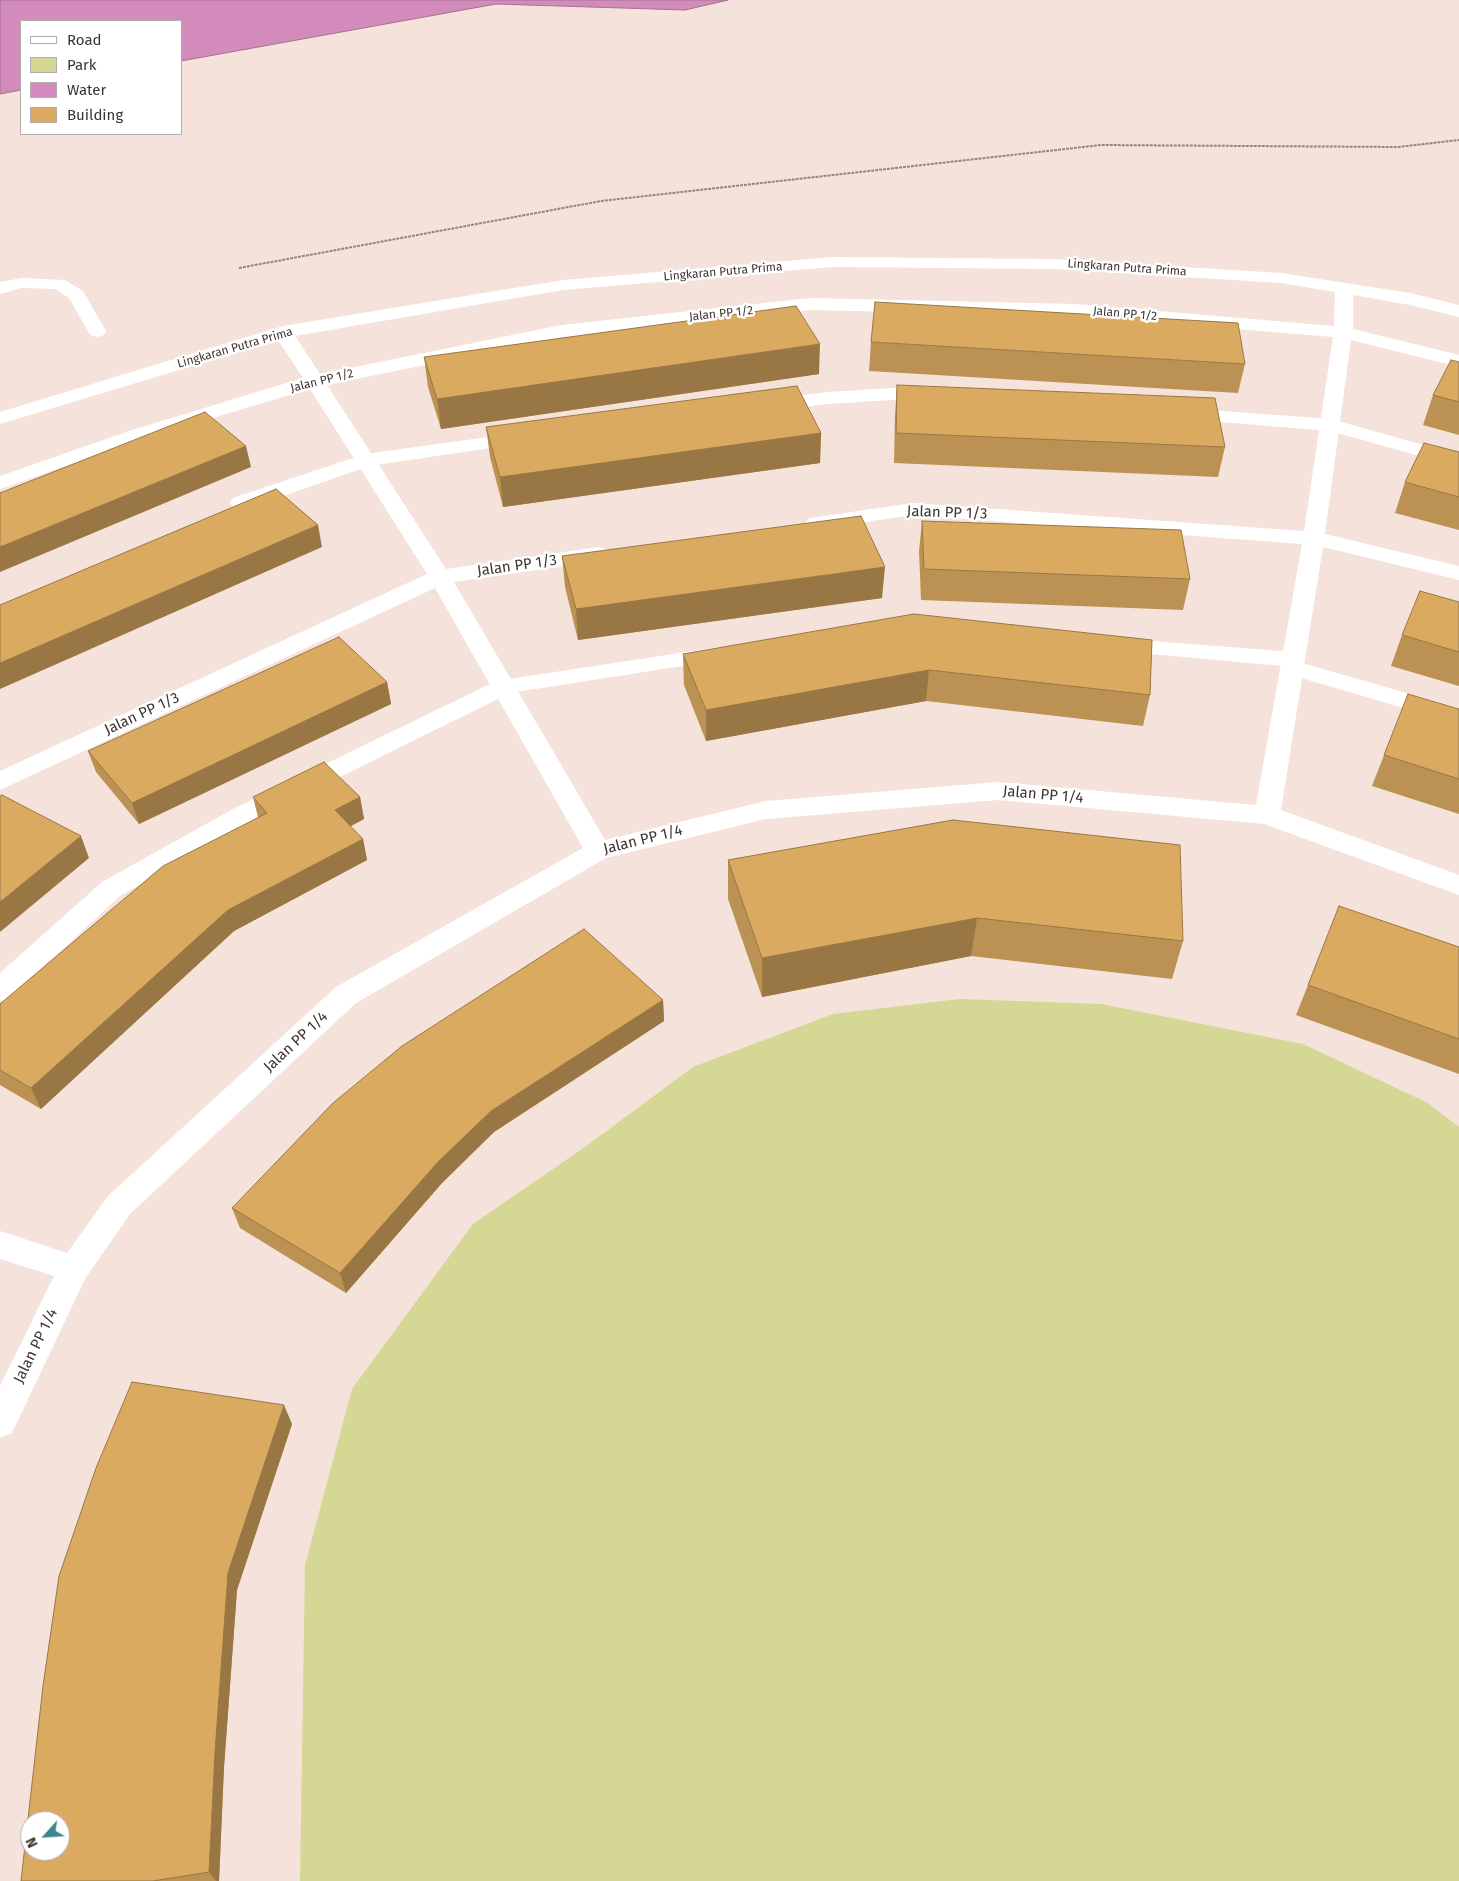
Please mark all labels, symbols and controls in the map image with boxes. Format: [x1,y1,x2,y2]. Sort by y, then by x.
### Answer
legend [20,20,182,135]
text: Road [67,31,102,49]
text: Park [67,56,97,74]
text: Water [67,81,106,99]
text: Building [67,106,123,124]
street label: Lingkaran Putra Prima [1067,257,1187,279]
street label: Lingkaran Putra Prima [663,260,783,284]
street label: Jalan PP 1/2 [688,303,754,325]
street label: Jalan PP 1/2 [1092,304,1158,324]
street label: Lingkaran Putra Prima [176,325,294,371]
street label: Jalan PP 1/2 [289,366,355,396]
street label: Jalan PP 1/3 [906,503,988,523]
street label: Jalan PP 1/3 [476,551,558,581]
street label: Jalan PP 1/3 [102,689,182,739]
street label: Jalan PP 1/4 [1002,783,1084,807]
street label: Jalan PP 1/4 [602,821,684,859]
street label: Jalan PP 1/4 [260,1008,332,1076]
street label: Jalan PP 1/4 [10,1306,62,1386]
north arrow [20,1811,70,1861]
text: N [22,1834,42,1850]

